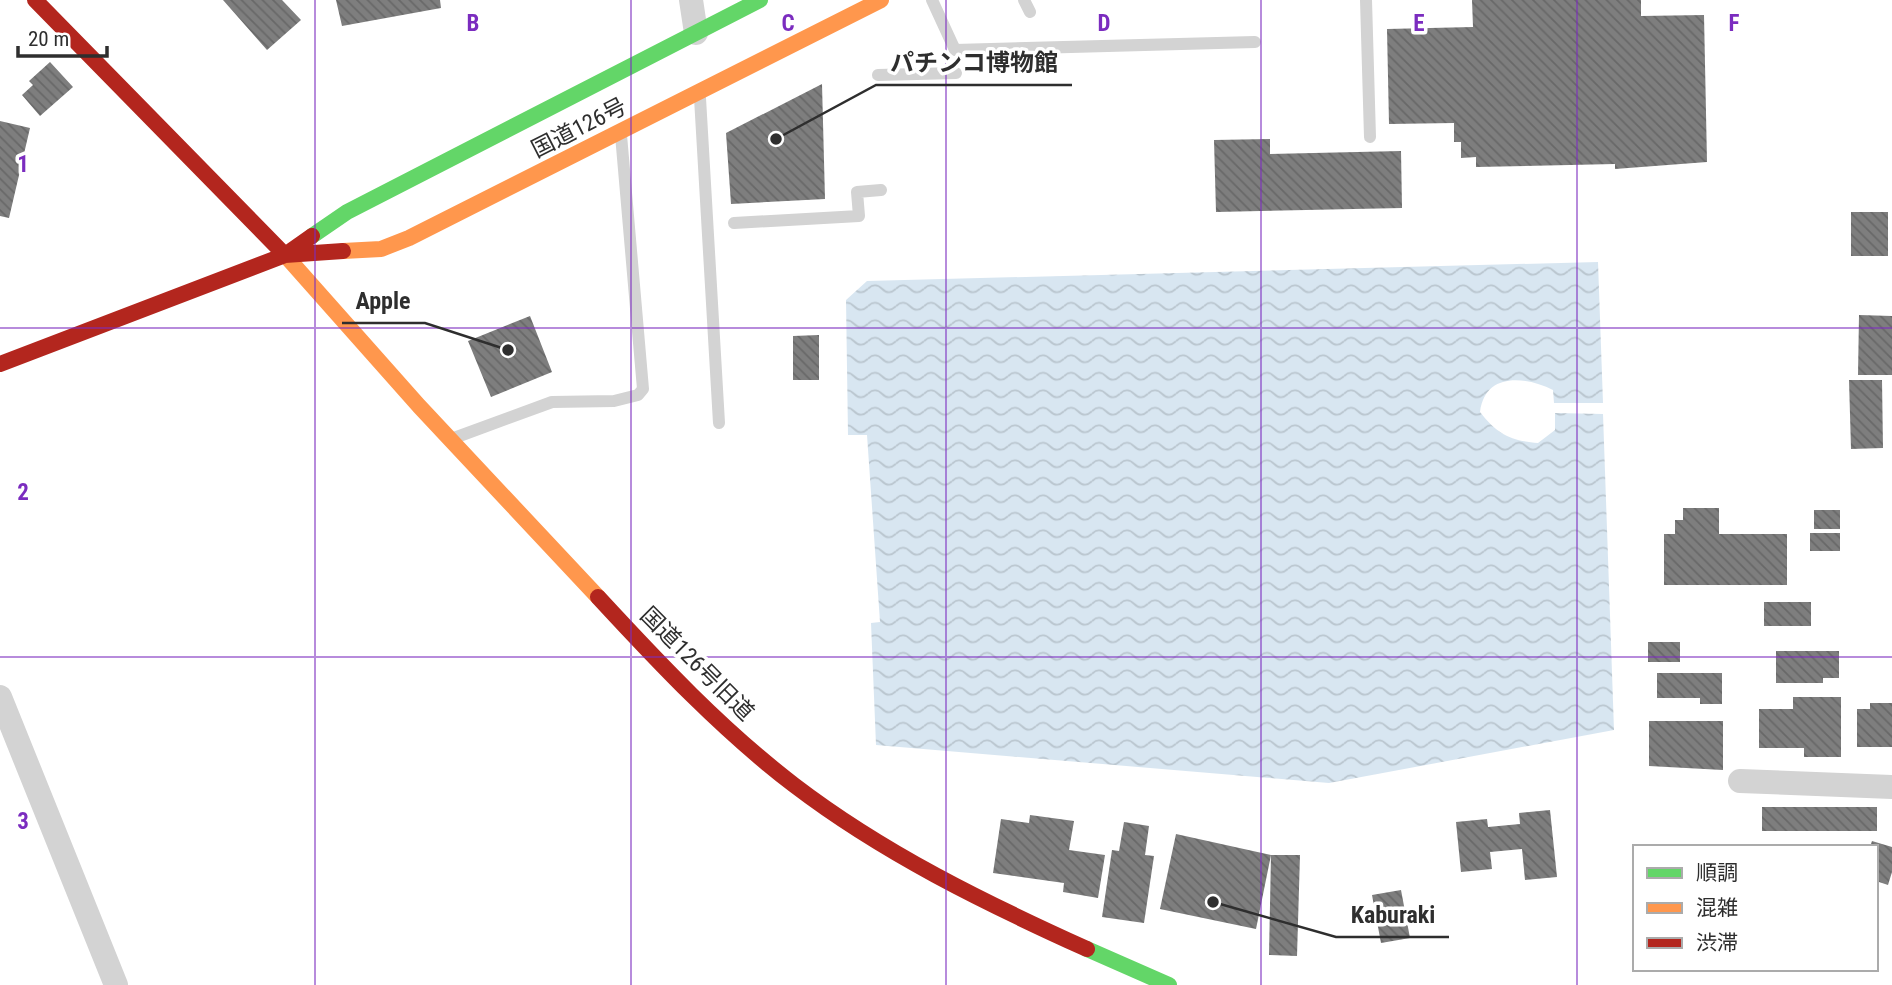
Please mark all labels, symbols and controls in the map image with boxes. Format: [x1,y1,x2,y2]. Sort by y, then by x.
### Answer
text: B [467,10,479,37]
text: C [781,10,795,37]
text: D [1098,10,1111,37]
text: E [1413,10,1425,37]
text: F [1729,10,1740,37]
scale bar [18,14,107,58]
text: 20 m [28,27,69,51]
callout: パチンコ博物館 [876,40,1072,85]
text: パチンコ博物館 [890,49,1058,77]
street label: 国道126号 [527,93,631,163]
text: 1 [17,151,29,178]
callout: Apple [342,278,425,323]
text: Apple [355,287,411,315]
text: 2 [17,479,29,506]
street label: 国道126号旧道 [635,602,759,726]
text: 3 [17,808,29,835]
legend [1633,845,1878,971]
text: 順調 [1696,861,1738,885]
callout: Kaburaki [1336,892,1449,937]
text: 混雑 [1696,896,1738,920]
text: Kaburaki [1351,901,1435,929]
text: 渋滞 [1696,931,1738,955]

